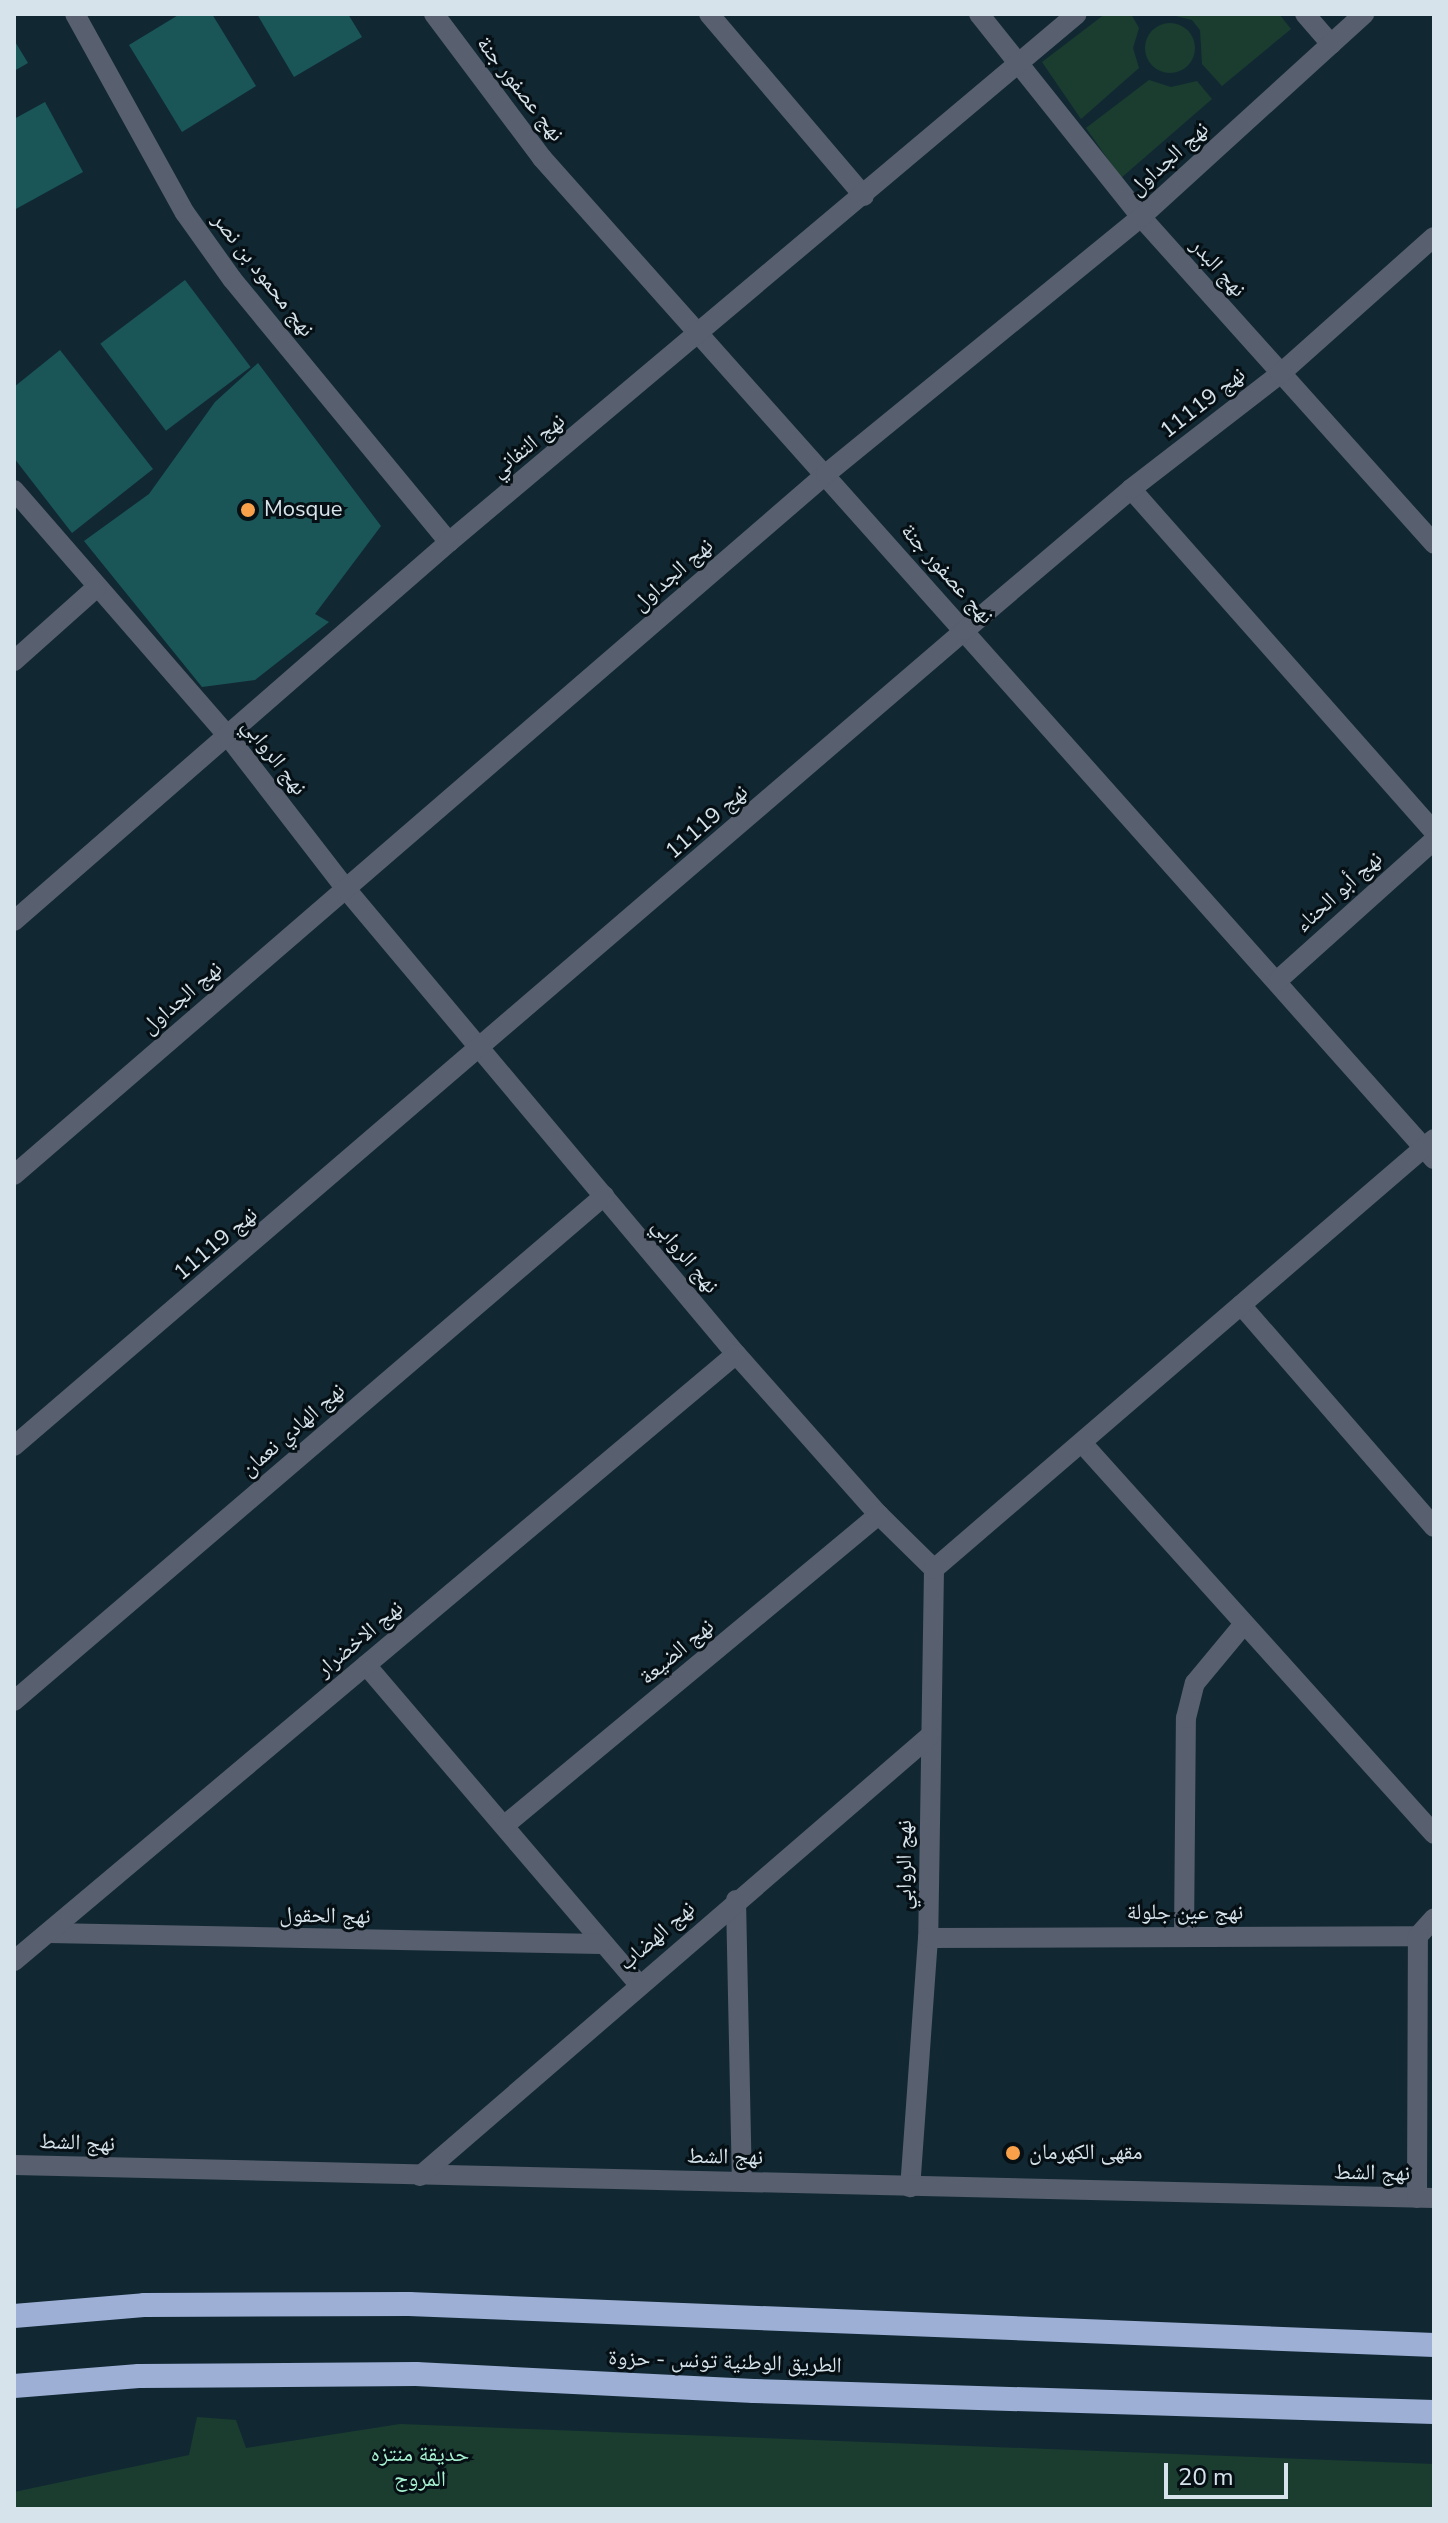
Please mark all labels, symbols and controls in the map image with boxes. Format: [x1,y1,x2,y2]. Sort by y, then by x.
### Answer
street label: نهج عصفور جنة [471,31,569,147]
street label: نهج الجداول [1124,116,1214,202]
street label: نهج محمود بن نصر [206,208,320,342]
street label: نهج البدر [1185,233,1251,303]
street label: نهج 11119 [1155,362,1251,444]
street label: نهج التفاني [486,408,570,484]
place label: Mosque [264,497,342,523]
marker: Mosque [239,501,257,519]
street label: نهج عصفور جنة [895,518,999,630]
street label: نهج الجداول [627,533,719,617]
street label: نهج الروابي [236,713,312,801]
street label: نهج 11119 [660,779,754,865]
street label: نهج أبو الحناء [1290,846,1388,938]
street label: نهج الجداول [136,956,228,1040]
street label: نهج 11119 [169,1202,263,1286]
street label: نهج الروابي [646,1213,724,1299]
street label: نهج الهادي نعمان [235,1378,351,1482]
street label: نهج الاخضرار [311,1595,409,1683]
street label: نهج الضيعة [635,1613,719,1691]
street label: نهج الروابي [892,1820,918,1910]
street label: نهج الهضاب [613,1896,701,1976]
street label: نهج عين جلولة [1127,1900,1243,1926]
street label: نهج الحقول [279,1902,371,1930]
street label: نهج الشط [38,2128,116,2158]
place label: مقهى الكهرمان [1029,2140,1142,2166]
street label: نهج الشط [687,2143,763,2171]
marker: مقهى الكهرمان [1004,2144,1022,2162]
street label: نهج الشط [1334,2159,1410,2187]
street label: الطريق الوطنية تونس - حزوة [608,2345,842,2379]
park label: حديقة منتزه المروج [371,2441,469,2492]
scale bar [1168,2447,1292,2497]
text: 20 m [1178,2461,1234,2493]

